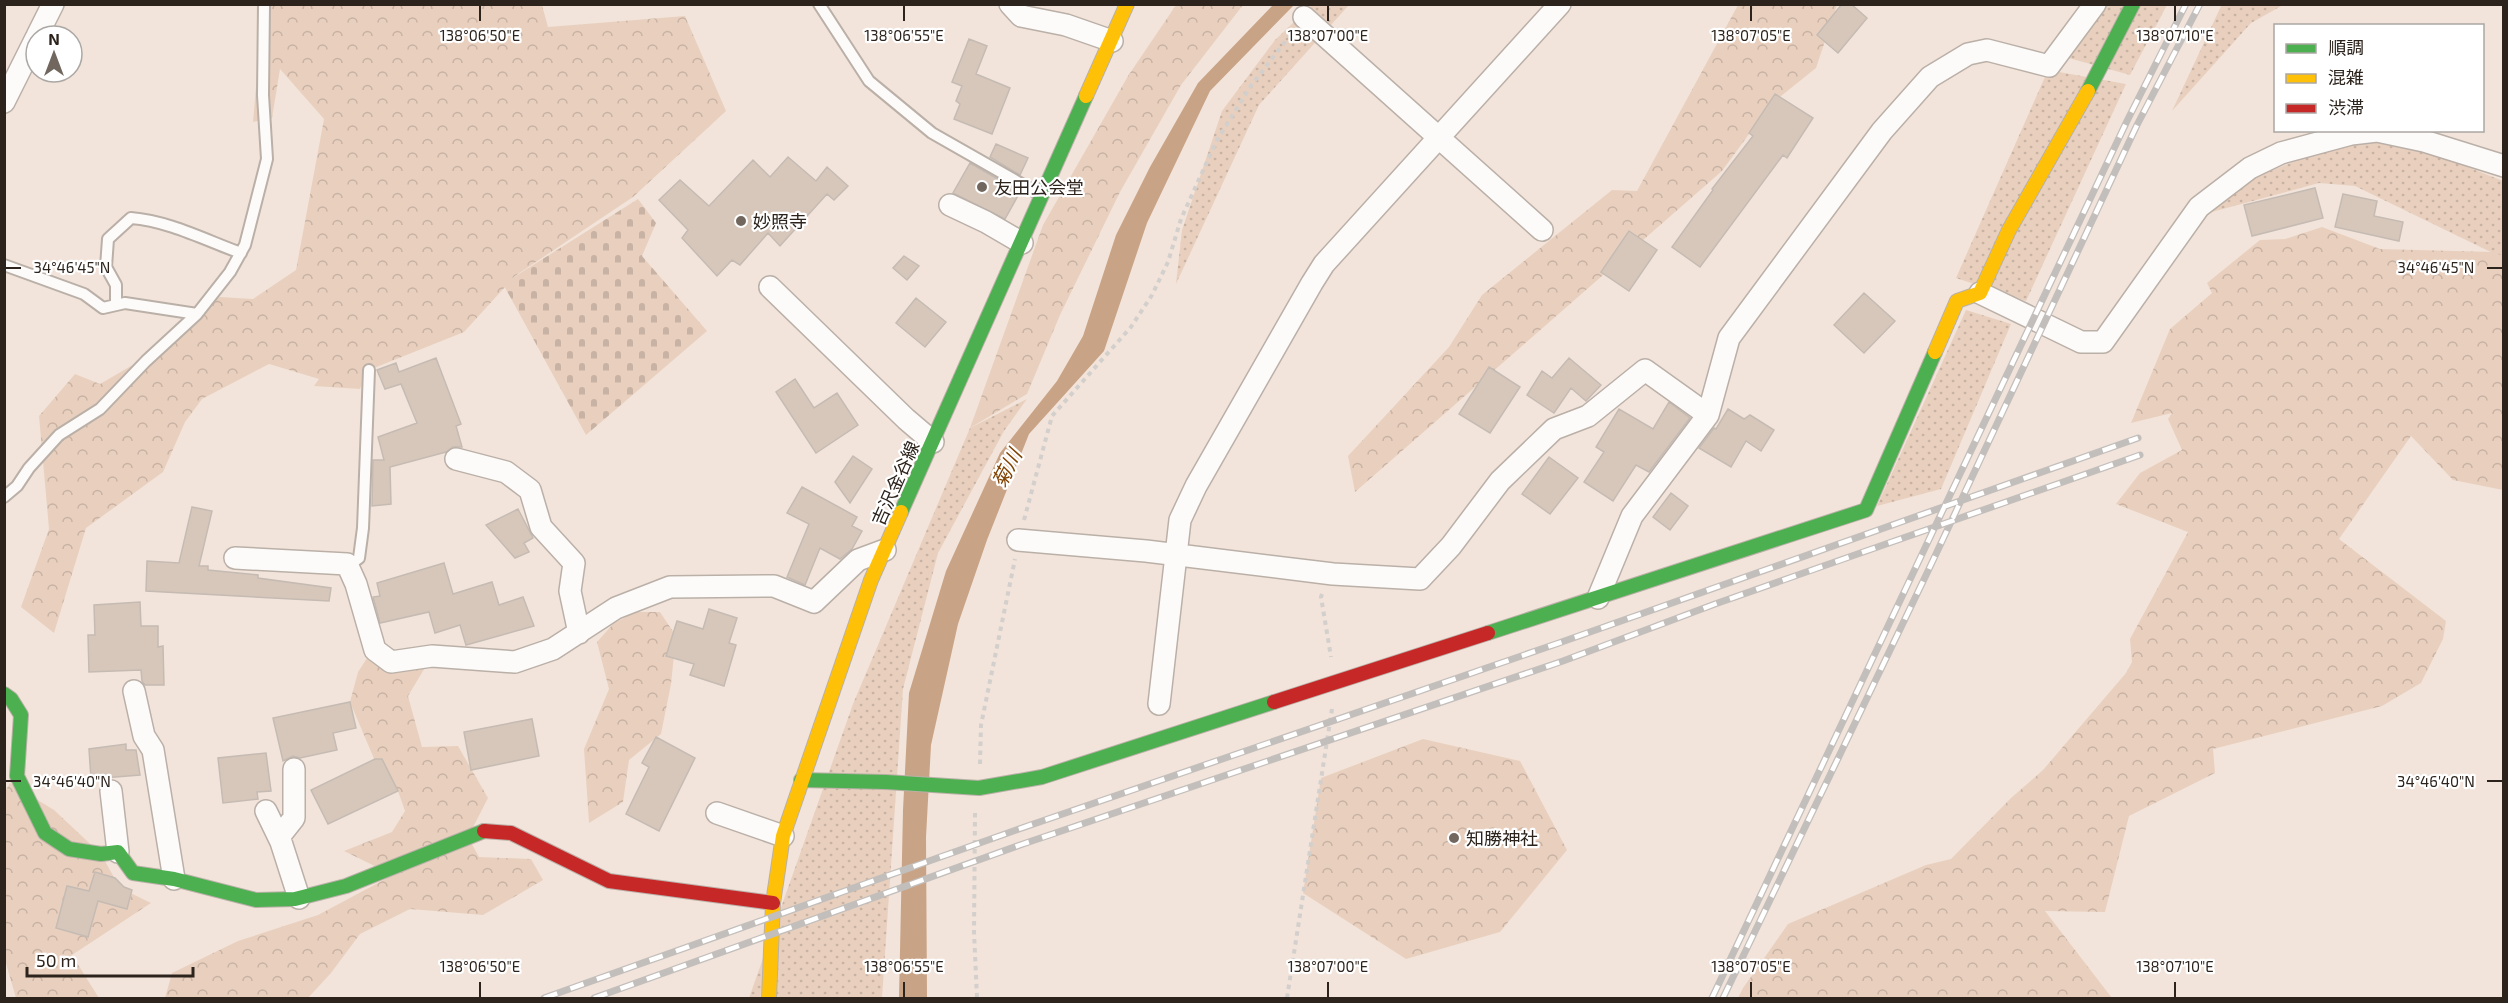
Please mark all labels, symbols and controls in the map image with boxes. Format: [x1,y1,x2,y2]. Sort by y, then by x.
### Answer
north arrow [24,24,84,84]
legend [2274,24,2484,132]
text: 138°06'50"E [440,26,520,44]
text: 138°06'55"E [864,26,944,44]
text: 138°07'00"E [1288,26,1368,44]
text: 138°07'05"E [1711,26,1791,44]
text: 138°07'10"E [2136,26,2214,44]
text: N [48,29,60,48]
text: 順調 [2328,36,2364,58]
text: 混雑 [2328,66,2364,88]
text: 渋滞 [2328,96,2364,118]
place label: 友田公会堂 [994,176,1084,198]
marker: 友田公会堂 [975,180,989,194]
place label: 妙照寺 [753,210,807,232]
marker: 妙照寺 [734,214,748,228]
text: 34°46'45"N [34,258,110,276]
text: 34°46'45"N [2398,258,2474,276]
street label: 吉沢金谷線 [867,437,923,529]
water label: 菊川 [986,443,1027,491]
text: 34°46'40"N [33,772,111,790]
text: 34°46'40"N [2397,772,2475,790]
place label: 知勝神社 [1466,827,1538,849]
marker: 知勝神社 [1447,831,1461,845]
scale bar [27,940,194,978]
text: 50 m [36,949,76,971]
text: 138°06'50"E [440,957,520,975]
text: 138°06'55"E [864,957,944,975]
text: 138°07'00"E [1288,957,1368,975]
text: 138°07'05"E [1711,957,1791,975]
text: 138°07'10"E [2136,957,2214,975]

